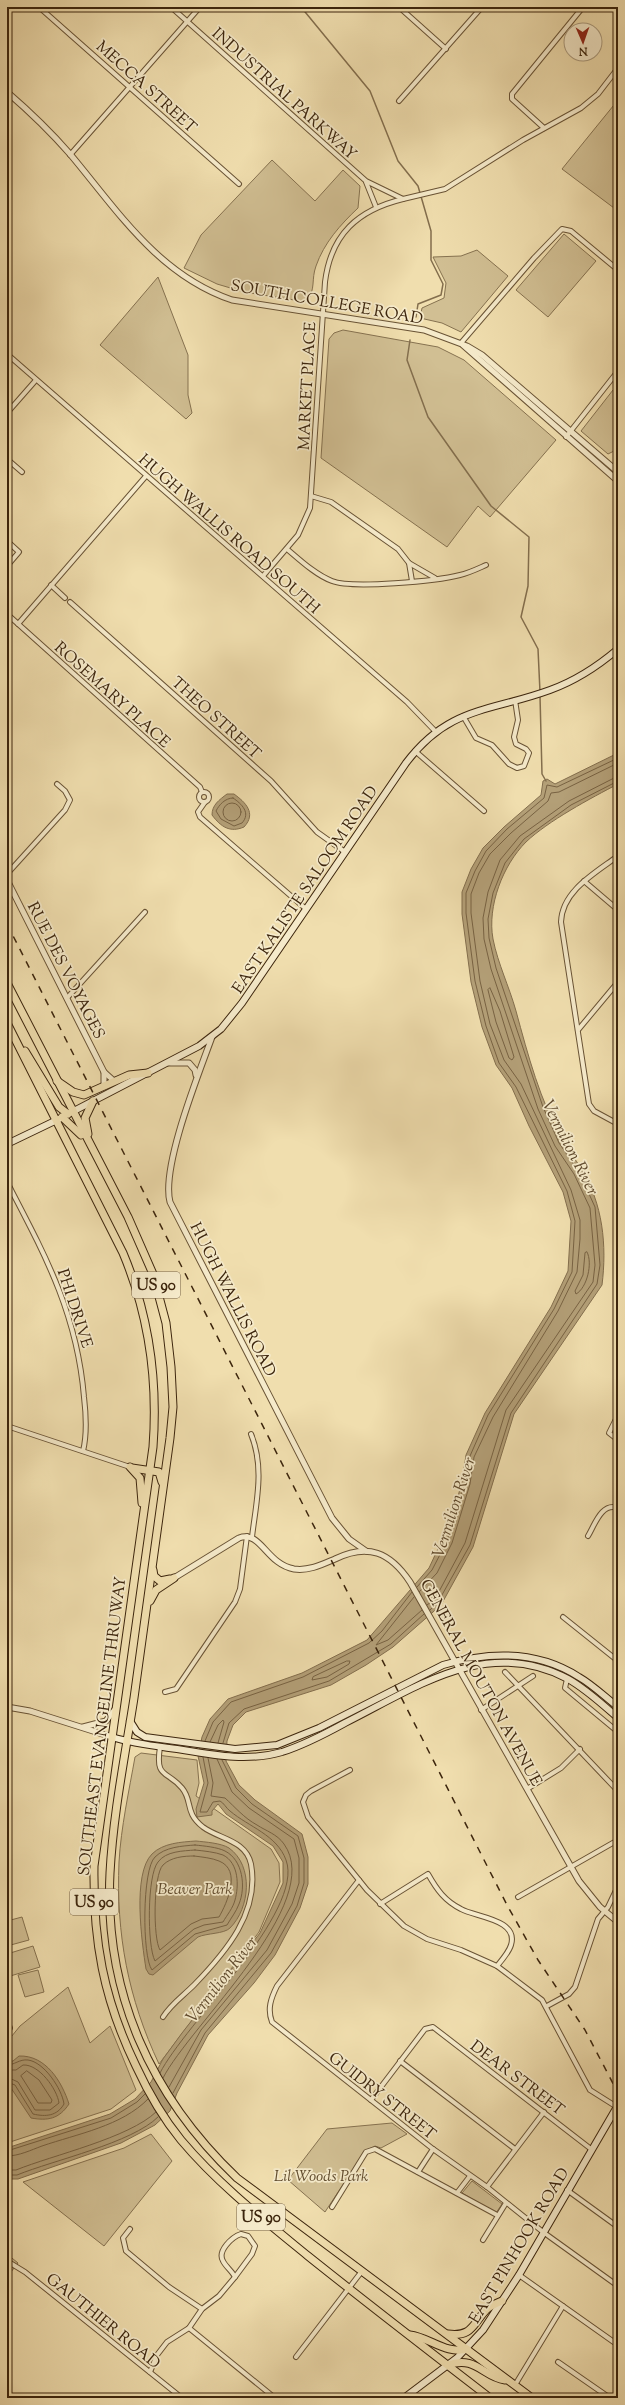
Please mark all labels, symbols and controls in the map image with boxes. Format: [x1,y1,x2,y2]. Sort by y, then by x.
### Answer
north arrow [563,22,603,62]
street label: INDUSTRIAL PARKWAY [206,23,361,167]
street label: MECCA STREET [90,36,201,139]
text: N [578,43,589,59]
street label: SOUTH COLLEGE ROAD [229,275,424,332]
street label: MARKET PLACE [294,321,323,451]
street label: HUGH WALLIS ROAD SOUTH [133,449,324,621]
street label: ROSEMARY PLACE [48,637,175,755]
street label: THEO STREET [165,672,265,765]
street label: EAST KALISTE SALOOM ROAD [228,782,384,999]
street label: RUE DES VOYAGES [20,899,109,1044]
water label: Vermilion River [535,1096,604,1200]
street label: HUGH WALLIS ROAD [183,1219,281,1381]
street label: PHI DRIVE [50,1266,97,1352]
road number: US 90 [132,1272,180,1298]
water label: Vermilion River [427,1454,482,1561]
street label: SOUTHEAST EVANGELINE THRUWAY [74,1575,133,1877]
street label: GENERAL MOUTON AVENUE [413,1576,547,1791]
park label: Beaver Park [157,1879,233,1902]
road number: US 90 [70,1889,118,1915]
water label: Vermilion River [181,1932,264,2029]
street label: DEAR STREET [464,2036,569,2122]
street label: GUIDRY STREET [323,2048,440,2146]
street label: EAST PINHOOK ROAD [464,2164,576,2329]
park label: Lil Woods Park [274,2166,368,2189]
road number: US 90 [237,2204,285,2230]
street label: GAUTHIER ROAD [40,2268,165,2375]

